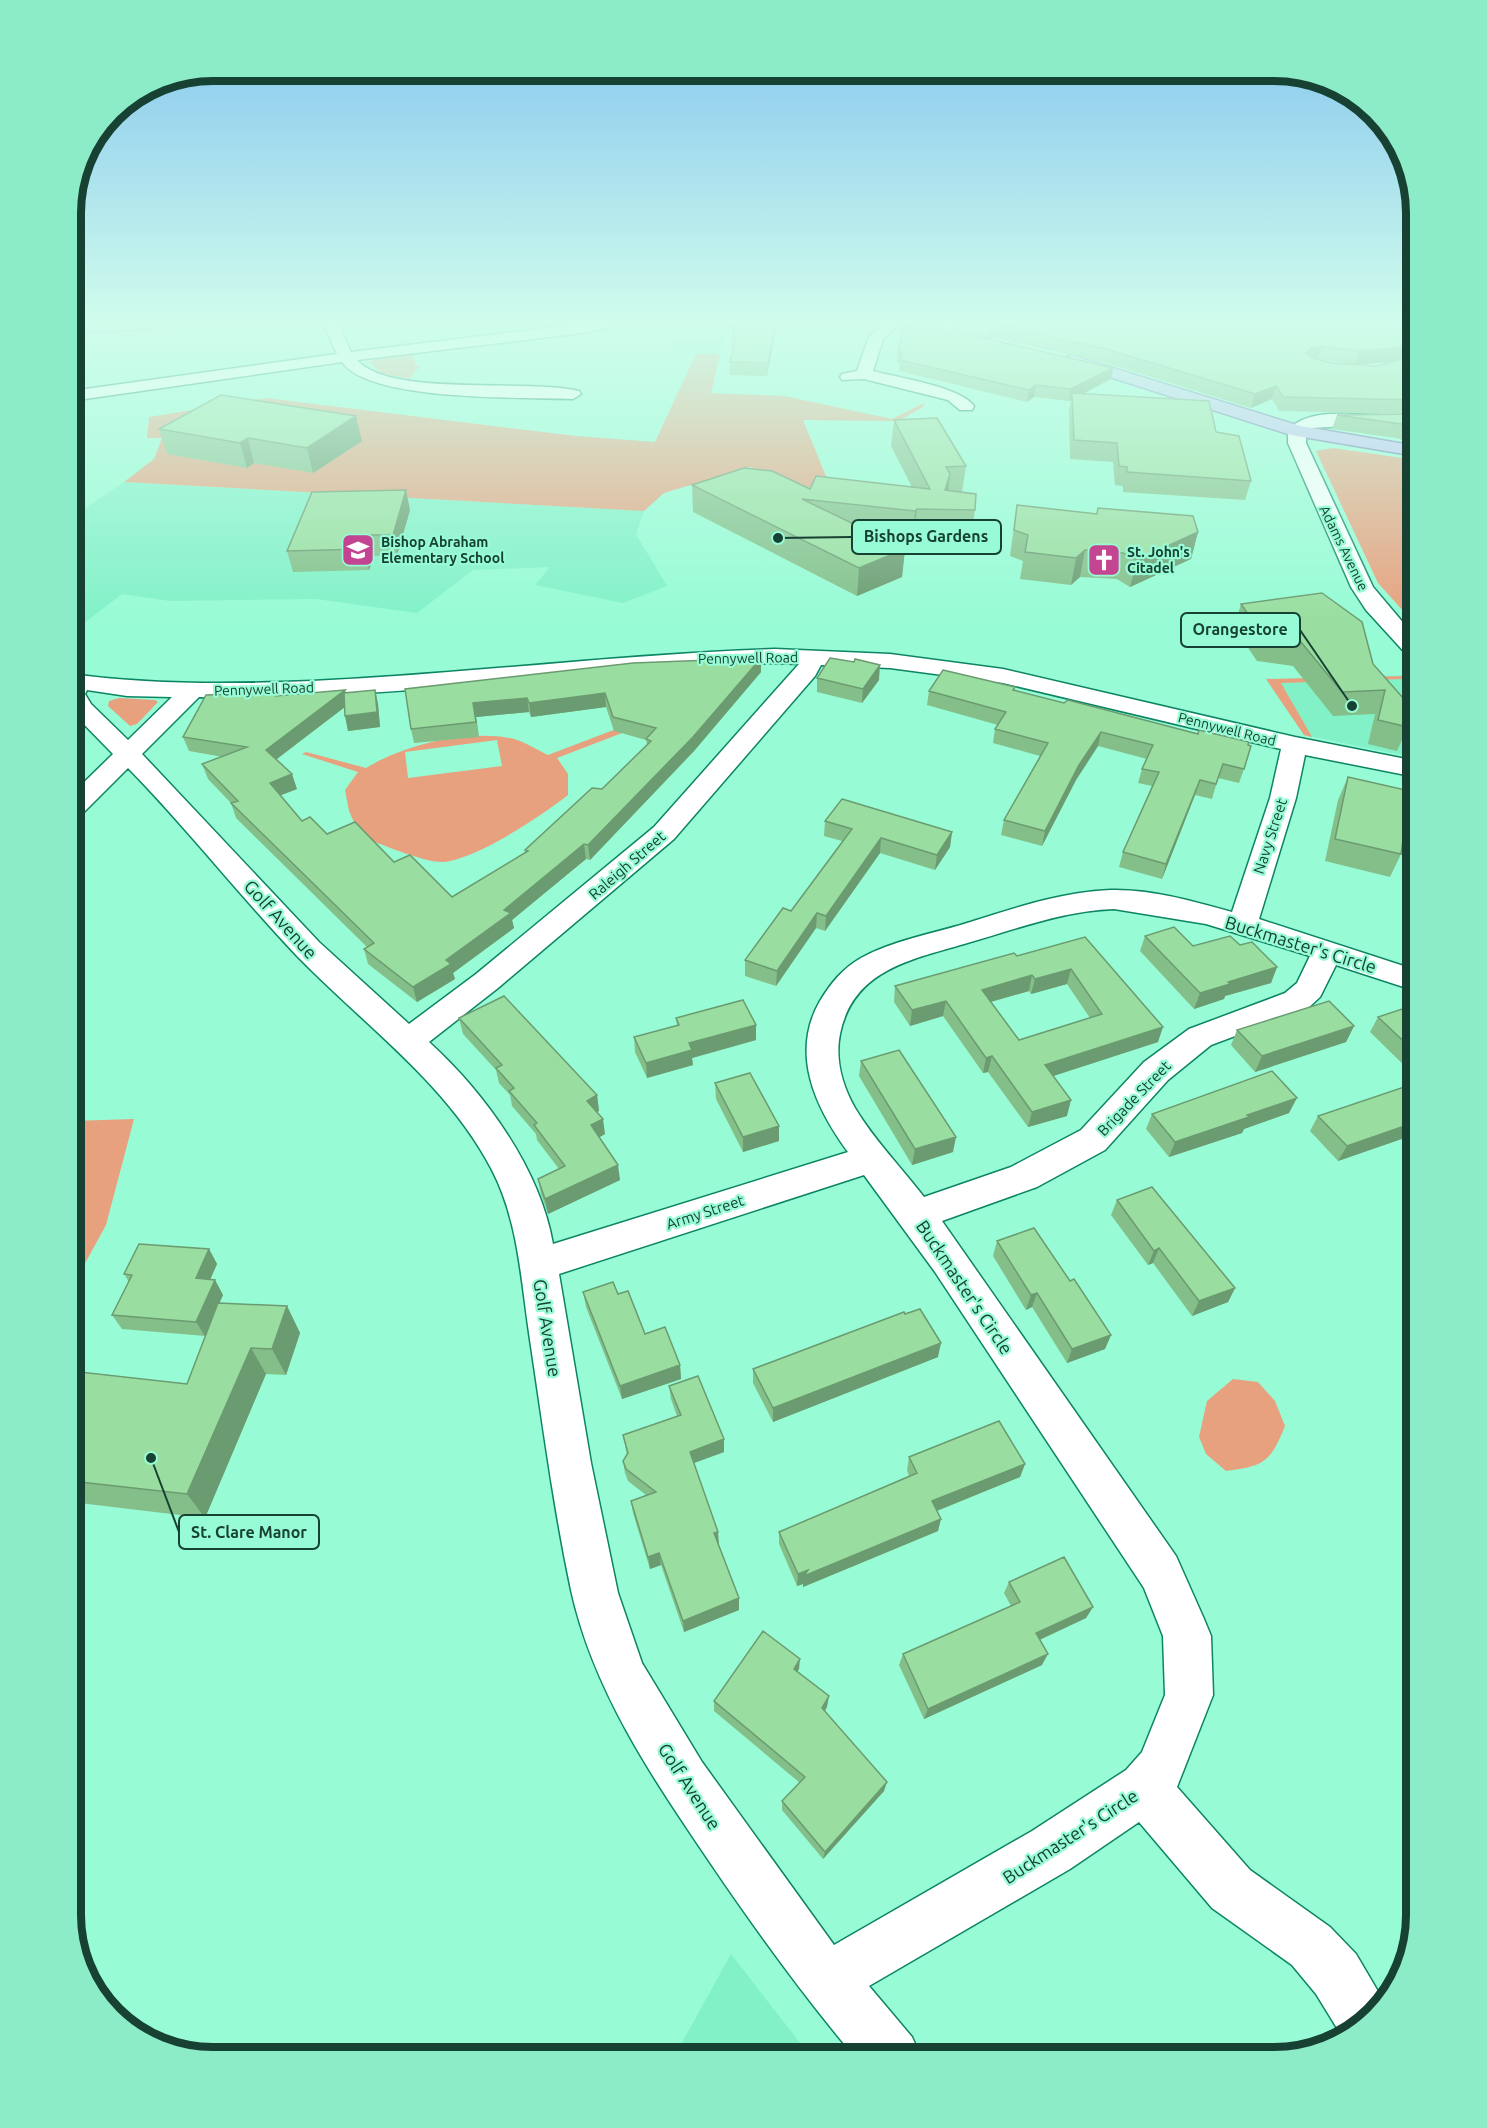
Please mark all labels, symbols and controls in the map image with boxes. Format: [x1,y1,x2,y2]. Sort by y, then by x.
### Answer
street label: Adams Avenue [1316,503,1372,593]
callout: Bishops Gardens [852,520,1001,554]
text: Bishops Gardens [864,527,988,545]
school or university icon: Bishop Abraham Elementary School [340,532,376,568]
place label: Bishop Abraham Elementary School [381,534,504,566]
church icon: St. John's Citadel [1086,542,1122,578]
place label: St. John's Citadel [1127,544,1190,576]
callout: Orangestore [1181,613,1300,647]
text: Orangestore [1192,620,1288,638]
street label: Pennywell Road [698,649,798,667]
street label: Pennywell Road [214,679,314,699]
street label: Pennywell Road [1177,709,1277,749]
street label: Navy Street [1250,796,1290,876]
street label: Raleigh Street [585,827,669,903]
street label: Golf Avenue [241,876,321,962]
street label: Buckmaster's Circle [1223,911,1379,977]
street label: Brigade Street [1094,1057,1174,1139]
street label: Army Street [664,1191,746,1233]
street label: Buckmaster's Circle [913,1216,1017,1358]
street label: Golf Avenue [530,1278,566,1378]
callout: St. Clare Manor [179,1515,319,1549]
text: St. Clare Manor [191,1523,307,1541]
street label: Golf Avenue [655,1739,725,1833]
street label: Buckmaster's Circle [999,1785,1141,1887]

